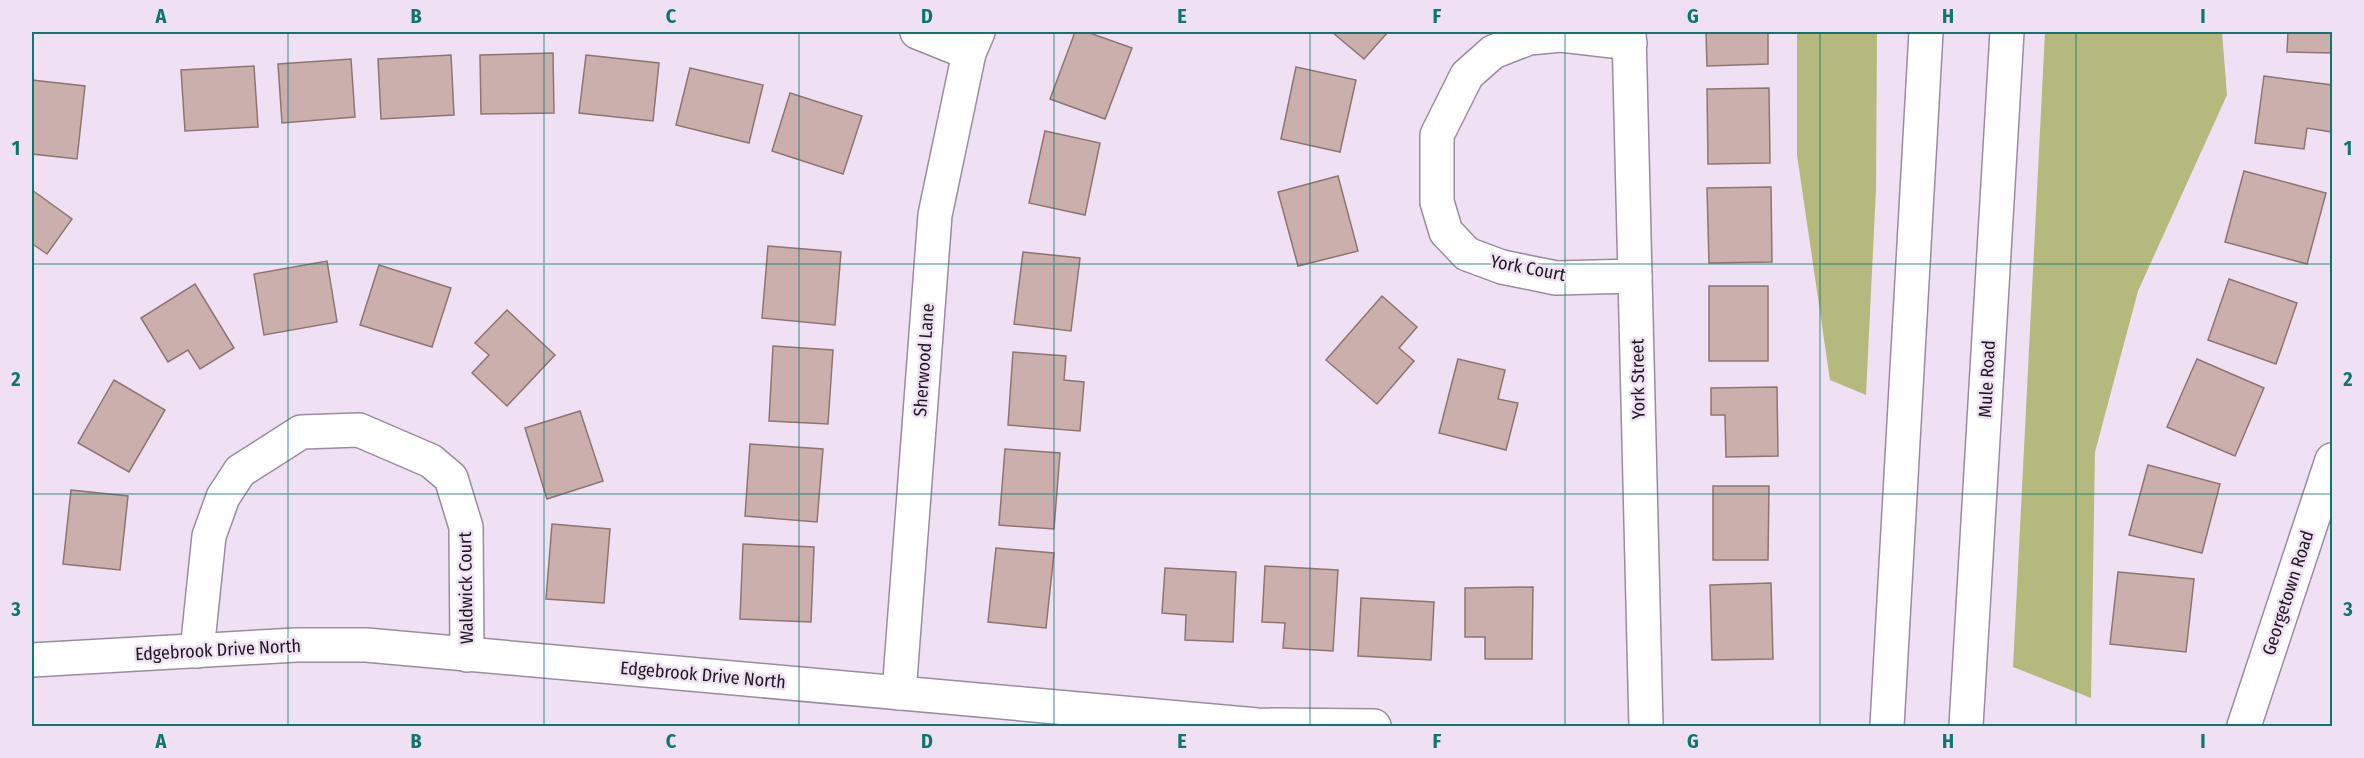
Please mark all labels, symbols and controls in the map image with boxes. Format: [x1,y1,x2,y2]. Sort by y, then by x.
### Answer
text: A [155,4,168,28]
text: B [410,4,422,28]
text: C [666,4,677,28]
text: D [921,4,933,28]
text: E [1177,4,1187,28]
text: F [1433,4,1442,28]
text: G [1687,4,1699,28]
text: H [1942,4,1954,28]
text: I [2200,4,2206,28]
text: 1 [12,136,20,160]
text: 1 [2344,136,2352,160]
street label: York Court [1489,250,1568,286]
street label: Sherwood Lane [909,303,939,417]
street label: York Street [1626,338,1650,419]
street label: Mule Road [1974,340,2000,418]
text: 2 [10,367,21,391]
text: 2 [2342,367,2353,391]
street label: Georgetown Road [2258,528,2318,658]
street label: Waldwick Court [454,532,478,644]
text: 3 [10,597,21,621]
text: 3 [2342,597,2353,621]
street label: Edgebrook Drive North [134,635,302,665]
street label: Edgebrook Drive North [619,657,787,693]
text: A [155,729,168,753]
text: B [410,729,422,753]
text: C [666,729,677,753]
text: D [921,729,933,753]
text: E [1177,729,1187,753]
text: F [1433,729,1442,753]
text: G [1687,729,1699,753]
text: H [1942,729,1954,753]
text: I [2200,729,2206,753]

